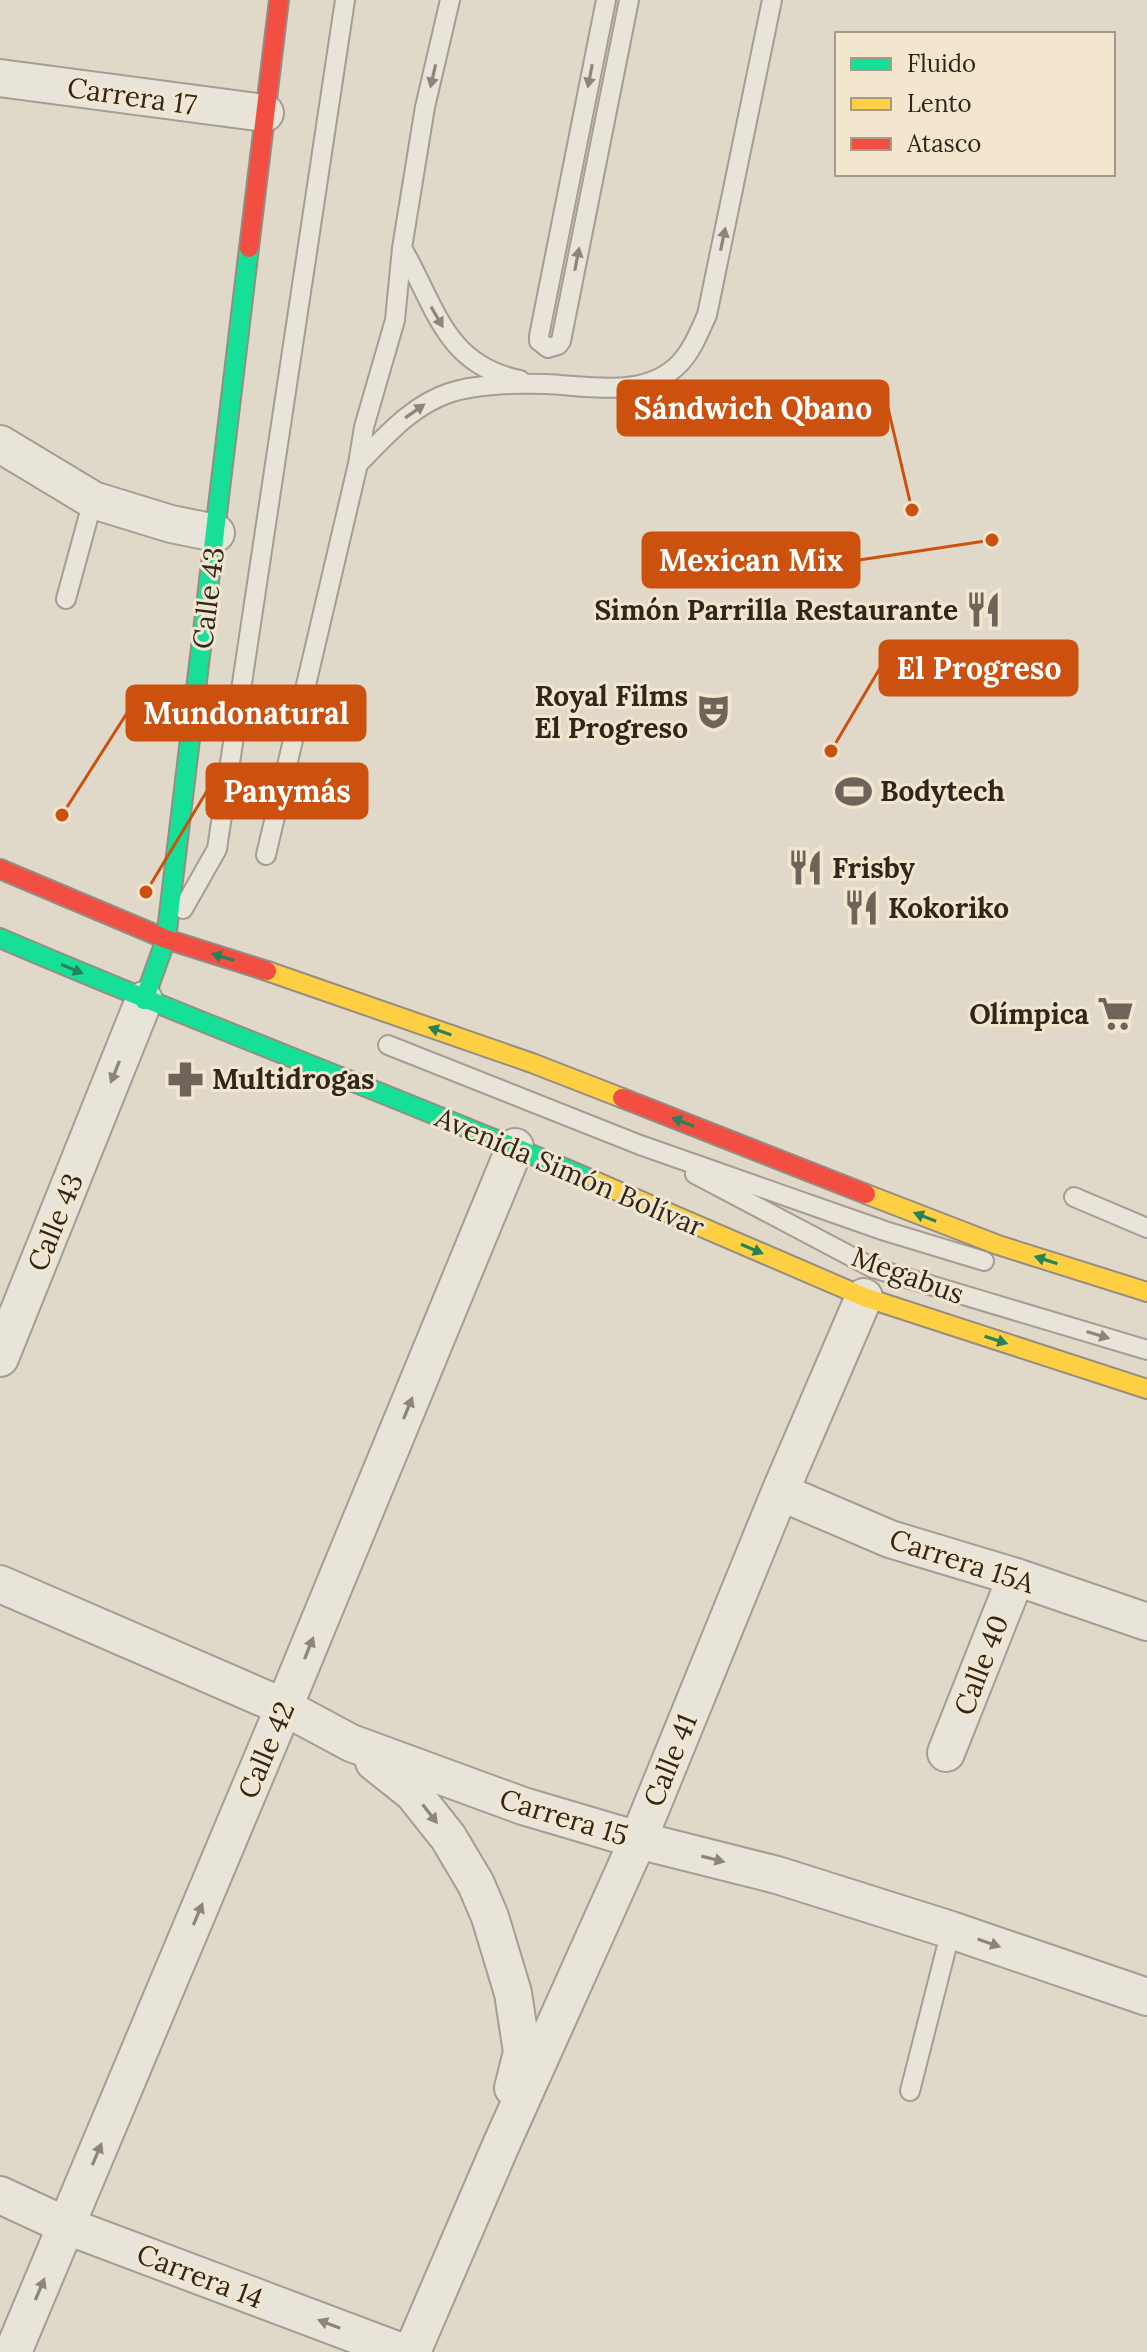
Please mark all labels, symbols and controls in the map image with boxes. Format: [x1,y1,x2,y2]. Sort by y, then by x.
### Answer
legend [835,32,1115,176]
text: Fluido [907,48,976,79]
one-way arrow [426,64,438,89]
one-way arrow [584,64,596,89]
street label: Carrera 17 [65,69,199,123]
text: Lento [907,88,972,119]
text: Atasco [906,128,981,159]
one-way arrow [717,226,730,251]
one-way arrow [572,246,584,271]
one-way arrow [430,306,444,328]
callout: Sándwich Qbano [618,381,888,435]
text: Sándwich Qbano [634,389,872,427]
one-way arrow [405,404,426,419]
callout: Mexican Mix [643,533,859,587]
text: Mexican Mix [659,541,843,579]
street label: Calle 43 [184,545,232,651]
restaurant icon: Simón Parrilla Restaurante [965,591,1003,629]
place label: Simón Parrilla Restaurante [594,592,958,628]
callout: El Progreso [880,641,1077,695]
text: El Progreso [897,649,1061,688]
place label: Royal Films El Progreso [534,678,688,746]
callout: Mundonatural [127,686,365,740]
theatre icon: Royal Films El Progreso [695,693,733,731]
text: Mundonatural [143,694,349,732]
callout: Panymás [207,764,367,818]
text: Panymás [223,772,351,811]
sports icon: Bodytech [835,772,873,810]
place label: Bodytech [880,773,1005,809]
restaurant icon: Frisby [787,849,825,887]
place label: Frisby [832,850,916,886]
restaurant icon: Kokoriko [843,889,881,927]
place label: Kokoriko [888,890,1009,926]
one-way arrow [211,951,235,963]
one-way arrow [60,962,84,975]
supermarket icon: Olímpica [1096,995,1134,1033]
place label: Olímpica [969,996,1089,1032]
one-way arrow [428,1024,452,1036]
one-way arrow [109,1060,122,1084]
pharmacy icon: Multidrogas [167,1060,205,1098]
place label: Multidrogas [212,1061,375,1097]
street label: Avenida Simón Bolívar [429,1099,710,1245]
one-way arrow [671,1115,695,1128]
street label: Calle 43 [19,1168,91,1276]
one-way arrow [913,1210,937,1223]
street label: Megabus [847,1238,969,1312]
one-way arrow [740,1242,764,1255]
one-way arrow [1034,1253,1058,1266]
one-way arrow [1086,1329,1110,1342]
one-way arrow [984,1334,1008,1346]
one-way arrow [401,1396,414,1420]
street label: Carrera 15A [885,1521,1039,1601]
street label: Calle 40 [945,1610,1017,1720]
one-way arrow [302,1636,315,1660]
street label: Calle 42 [230,1696,302,1804]
street label: Calle 41 [635,1708,705,1812]
street label: Carrera 15 [495,1780,633,1854]
one-way arrow [421,1804,437,1824]
one-way arrow [701,1853,726,1865]
one-way arrow [191,1902,204,1926]
one-way arrow [977,1937,1001,1949]
one-way arrow [91,2142,104,2166]
street label: Carrera 14 [132,2235,268,2317]
one-way arrow [34,2277,47,2301]
one-way arrow [317,2318,341,2330]

